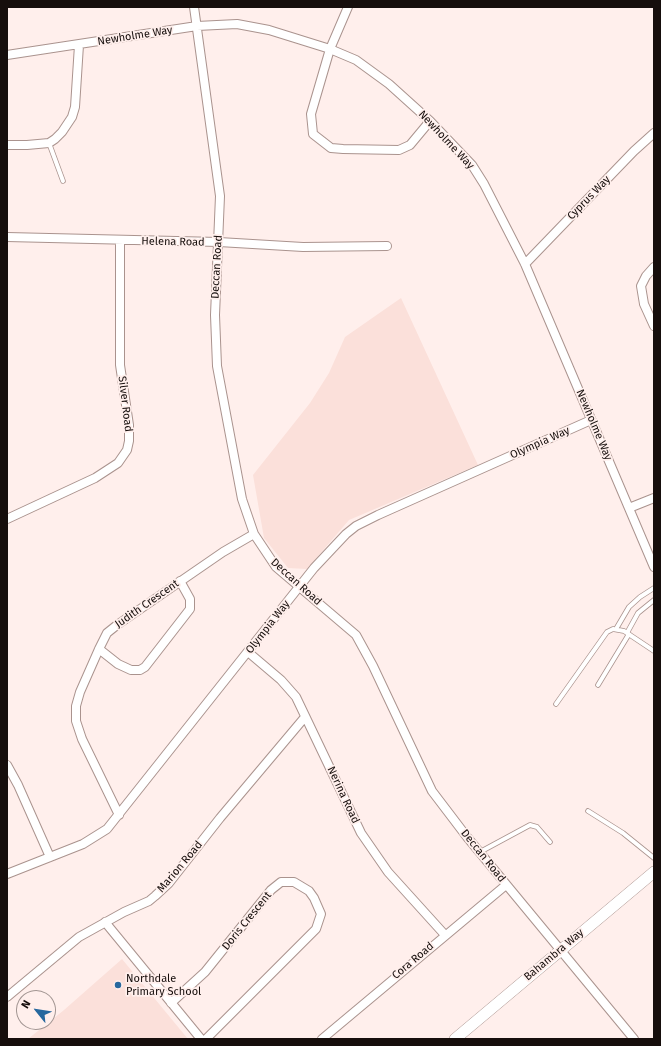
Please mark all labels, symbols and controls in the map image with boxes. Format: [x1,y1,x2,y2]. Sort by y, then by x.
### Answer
street label: Newholme Way [97,24,173,48]
street label: Newholme Way [415,108,477,172]
street label: Cyprus Way [565,173,613,223]
street label: Helena Road [141,235,205,249]
street label: Deccan Road [209,235,225,299]
street label: Silver Road [115,375,135,433]
street label: Newholme Way [573,388,615,462]
street label: Olympia Way [508,424,572,462]
street label: Deccan Road [268,556,324,608]
street label: Judith Crescent [112,577,182,631]
street label: Olympia Way [243,598,293,656]
street label: Nerina Road [324,764,362,826]
street label: Deccan Road [458,827,508,885]
street label: Marion Road [155,839,205,895]
street label: Doris Crescent [219,889,275,953]
street label: Bahambra Way [521,926,587,984]
street label: Cora Road [389,940,437,982]
place label: Northdale Primary School [126,972,201,998]
marker: Northdale Primary School [113,980,123,990]
north arrow [16,990,56,1030]
text: N [19,998,33,1011]

